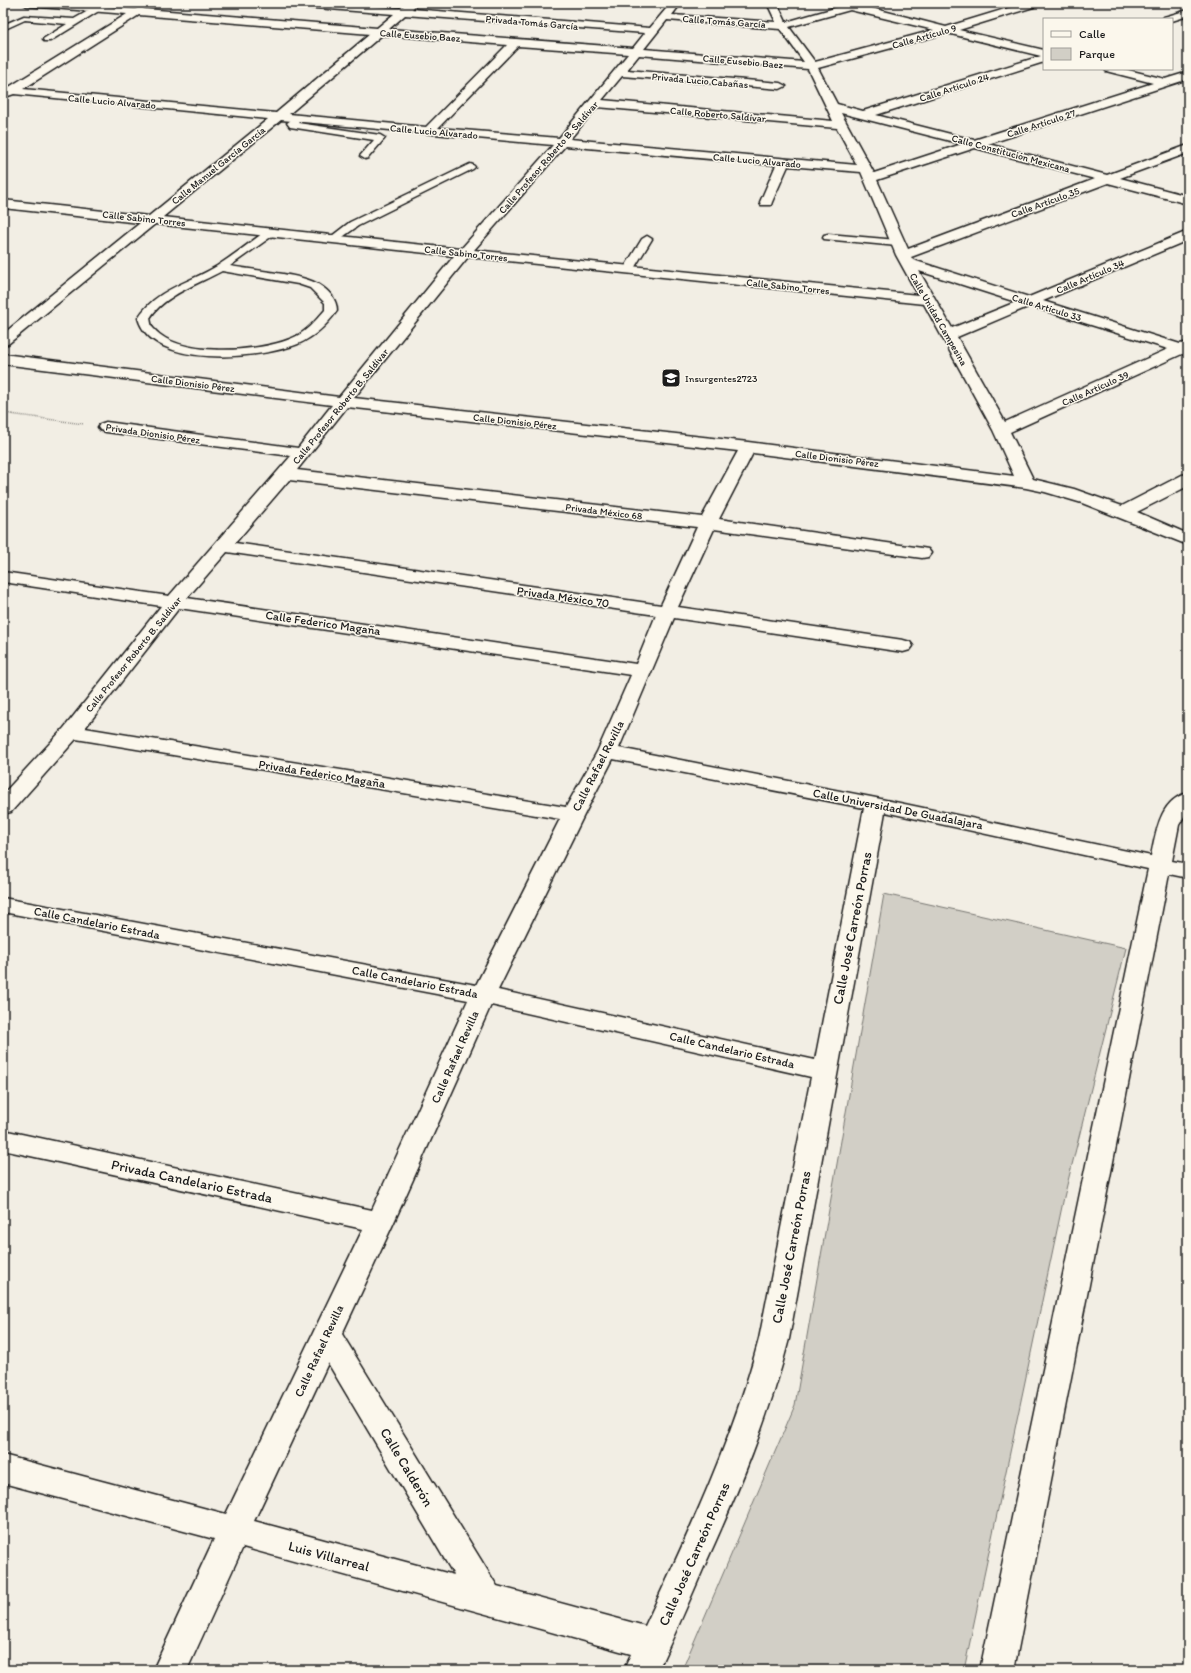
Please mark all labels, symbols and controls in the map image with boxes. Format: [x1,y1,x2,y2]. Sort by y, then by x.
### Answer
street label: Privada Tomás García [485,12,580,33]
street label: Calle Tomás García [682,12,766,31]
legend [1043,18,1173,70]
street label: Calle Artículo 9 [890,21,958,52]
street label: Calle Eusebio Baez [379,26,461,45]
text: Calle [1079,27,1106,41]
text: Parque [1079,47,1115,61]
street label: Calle Eusebio Baez [702,52,784,72]
street label: Privada Lucio Cabañas [651,70,749,91]
street label: Calle Artículo 24 [918,70,991,105]
street label: Calle Lucio Alvarado [67,91,157,112]
street label: Calle Profesor Roberto B. Saldívar [496,98,601,217]
street label: Calle Roberto Saldívar [669,104,766,125]
street label: Calle Artículo 27 [1005,106,1077,141]
street label: Calle Lucio Alvarado [389,121,479,142]
street label: Calle Manuel García García [169,123,269,207]
street label: Calle Constitución Mexicana [950,131,1072,176]
street label: Calle Lucio Alvarado [712,150,802,171]
street label: Calle Artículo 35 [1009,184,1081,221]
street label: Calle Sabino Torres [102,208,187,229]
street label: Calle Sabino Torres [424,243,509,264]
street label: Calle Artículo 34 [1054,256,1126,297]
street label: Calle Unidad Campesina [907,271,970,368]
street label: Calle Sabino Torres [746,276,831,297]
street label: Calle Artículo 33 [1010,291,1084,324]
street label: Calle Profesor Roberto B. Saldívar [290,346,391,467]
school or university icon: Insurgentes2723 [660,367,682,389]
street label: Calle Artículo 39 [1060,368,1131,409]
street label: Calle Dionisio Pérez [150,372,236,395]
place label: Insurgentes2723 [685,372,758,385]
street label: Calle Dionisio Pérez [472,411,558,432]
street label: Privada Dionisio Pérez [105,420,201,447]
street label: Calle Dionisio Pérez [794,447,880,470]
street label: Privada México 68 [565,500,644,523]
street label: Privada México 70 [516,584,610,610]
street label: Calle Profesor Roberto B. Saldívar [83,594,184,715]
street label: Calle Federico Magaña [264,608,382,638]
street label: Calle Rafael Revilla [569,718,627,814]
street label: Privada Federico Magaña [258,757,387,791]
street label: Calle Universidad De Guadalajara [812,786,985,833]
street label: Calle José Carreón Porras [829,850,876,1006]
street label: Calle Candelario Estrada [33,904,162,942]
street label: Calle Candelario Estrada [351,963,480,1001]
street label: Calle Rafael Revilla [428,1008,482,1105]
street label: Calle Candelario Estrada [668,1029,797,1071]
street label: Privada Candelario Estrada [110,1156,275,1207]
street label: Calle José Carreón Porras [768,1169,815,1325]
street label: Calle Rafael Revilla [292,1303,346,1399]
street label: Calle Calderón [376,1425,437,1510]
street label: Calle José Carreón Porras [655,1480,734,1629]
street label: Luis Villarreal [286,1537,371,1575]

